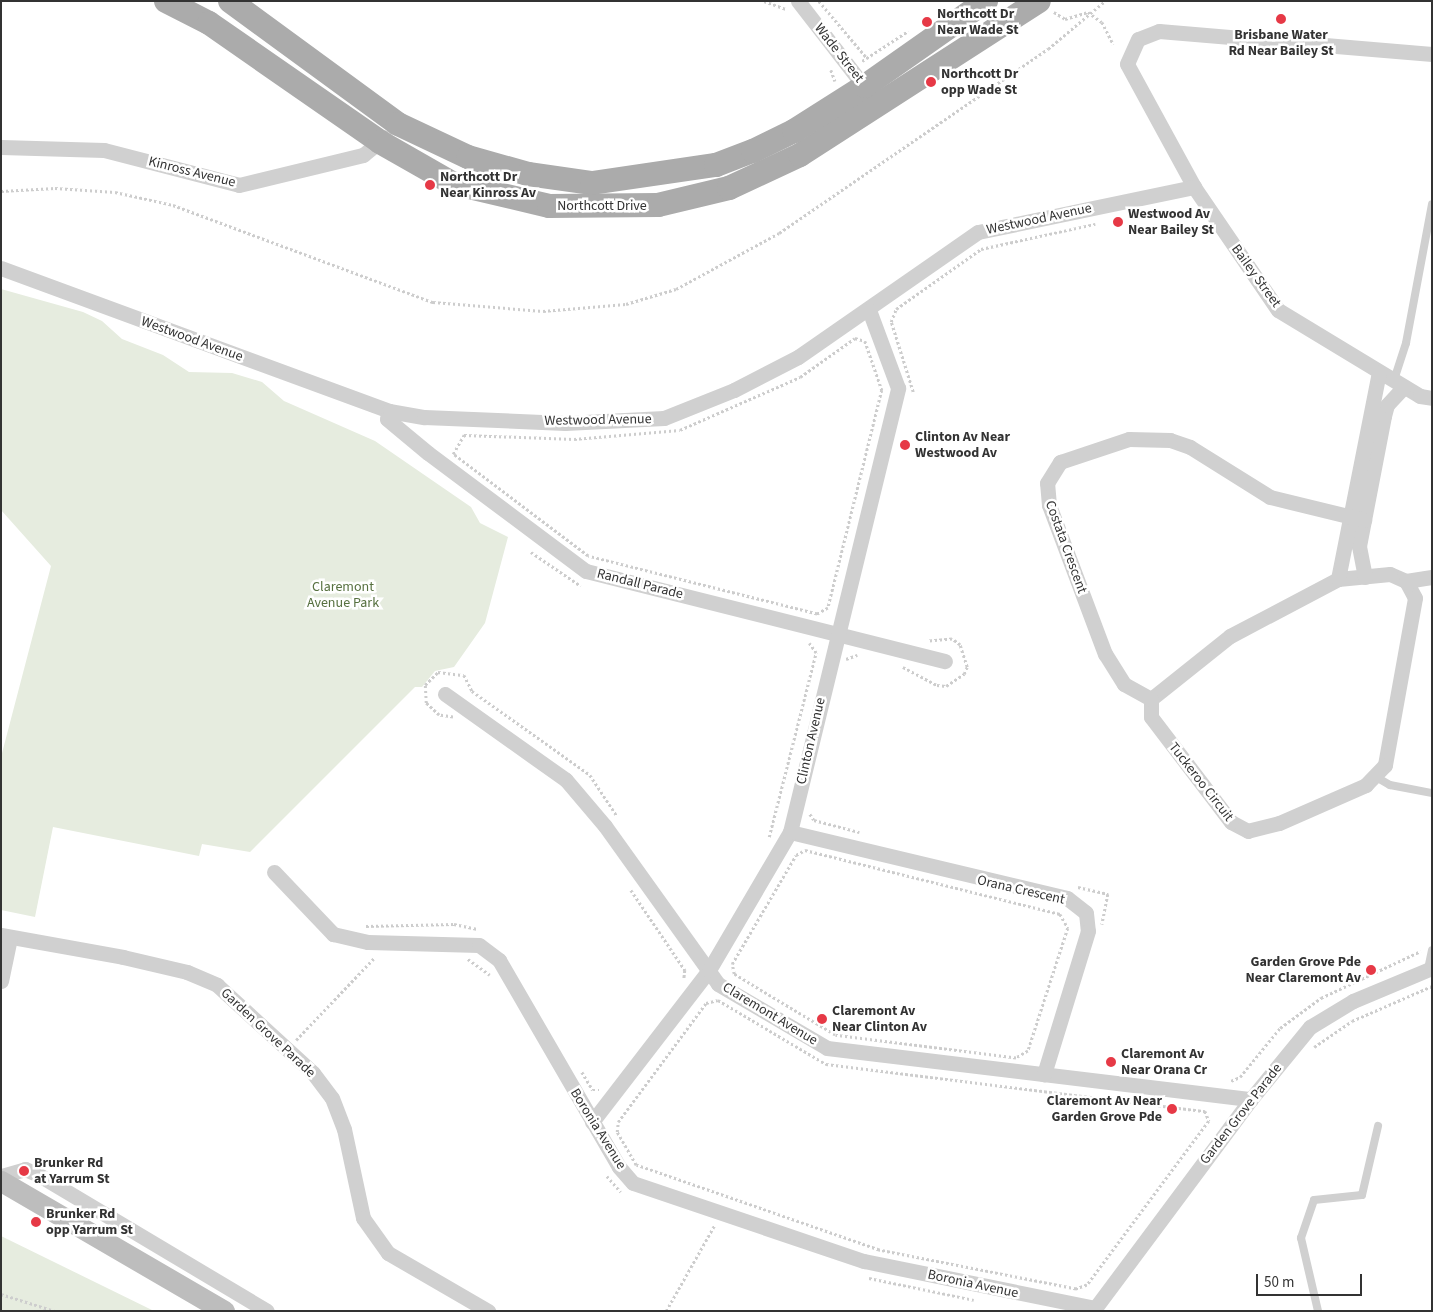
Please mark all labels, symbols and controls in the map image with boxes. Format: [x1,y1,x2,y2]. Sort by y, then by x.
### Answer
place label: Northcott Dr Near Wade St [937,6,1019,38]
marker: Brisbane Water Rd Near Bailey St [1275,13,1287,25]
marker: Northcott Dr Near Wade St [921,16,933,28]
street label: Wade Street [811,20,867,86]
place label: Brisbane Water Rd Near Bailey St [1228,27,1334,59]
place label: Northcott Dr opp Wade St [941,66,1018,98]
marker: Northcott Dr opp Wade St [925,76,937,88]
street label: Kinross Avenue [147,153,237,191]
place label: Northcott Dr Near Kinross Av [440,169,536,202]
marker: Northcott Dr Near Kinross Av [424,179,436,191]
street label: Northcott Drive [557,198,647,214]
street label: Westwood Avenue [985,200,1093,238]
place label: Westwood Av Near Bailey St [1128,206,1214,238]
marker: Westwood Av Near Bailey St [1112,216,1124,228]
street label: Bailey Street [1228,241,1284,311]
street label: Westwood Avenue [139,313,245,365]
street label: Westwood Avenue [544,411,652,429]
place label: Clinton Av Near Westwood Av [915,429,1010,462]
marker: Clinton Av Near Westwood Av [899,439,911,451]
street label: Costata Crescent [1041,498,1091,596]
street label: Randall Parade [595,565,685,603]
park label: Claremont Avenue Park [307,579,379,612]
street label: Clinton Avenue [793,696,829,786]
street label: Tuckeroo Circuit [1165,739,1237,825]
street label: Orana Crescent [976,872,1066,908]
place label: Garden Grove Pde Near Claremont Av [1246,954,1361,986]
marker: Garden Grove Pde Near Claremont Av [1365,964,1377,976]
street label: Claremont Avenue [719,979,821,1049]
street label: Garden Grove Parade [217,985,319,1081]
place label: Claremont Av Near Clinton Av [832,1003,927,1036]
marker: Claremont Av Near Clinton Av [816,1013,828,1025]
place label: Claremont Av Near Orana Cr [1121,1046,1207,1078]
marker: Claremont Av Near Orana Cr [1105,1056,1117,1068]
street label: Garden Grove Parade [1196,1060,1286,1168]
street label: Boronia Avenue [566,1085,630,1173]
place label: Claremont Av Near Garden Grove Pde [1047,1093,1162,1126]
marker: Claremont Av Near Garden Grove Pde [1166,1103,1178,1115]
place label: Brunker Rd at Yarrum St [34,1155,110,1188]
marker: Brunker Rd at Yarrum St [18,1165,30,1177]
place label: Brunker Rd opp Yarrum St [46,1206,133,1238]
marker: Brunker Rd opp Yarrum St [30,1216,42,1228]
scale bar [1258,1264,1364,1296]
street label: Boronia Avenue [926,1266,1020,1302]
text: 50 m [1264,1272,1294,1293]

